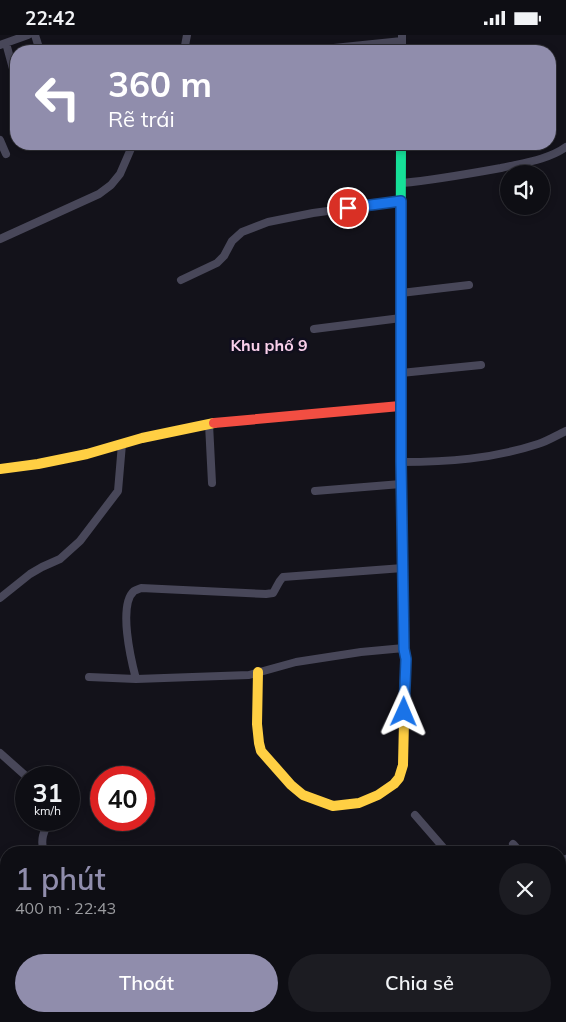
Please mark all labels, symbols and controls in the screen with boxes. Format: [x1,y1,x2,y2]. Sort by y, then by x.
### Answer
text: 22:42 [25,6,75,30]
text: 360 m [108,62,212,106]
icon: left [25,65,90,130]
text: Rẽ trái [108,105,175,133]
map controls [500,165,550,215]
button: sound [500,165,550,215]
pin [327,187,369,229]
icon: arrive [334,194,362,222]
district label: Khu phố 9 [230,335,308,355]
position arrow [377,685,429,737]
speed limit sign: 40 [90,766,155,831]
text: 31 [32,777,63,808]
text: km/h [34,803,61,818]
text: 1 phút [15,860,106,898]
button: close [499,863,551,915]
text: 400 m · 22:43 [15,898,116,918]
button: Thoát [15,954,278,1012]
button: Chia sẻ [288,954,551,1012]

